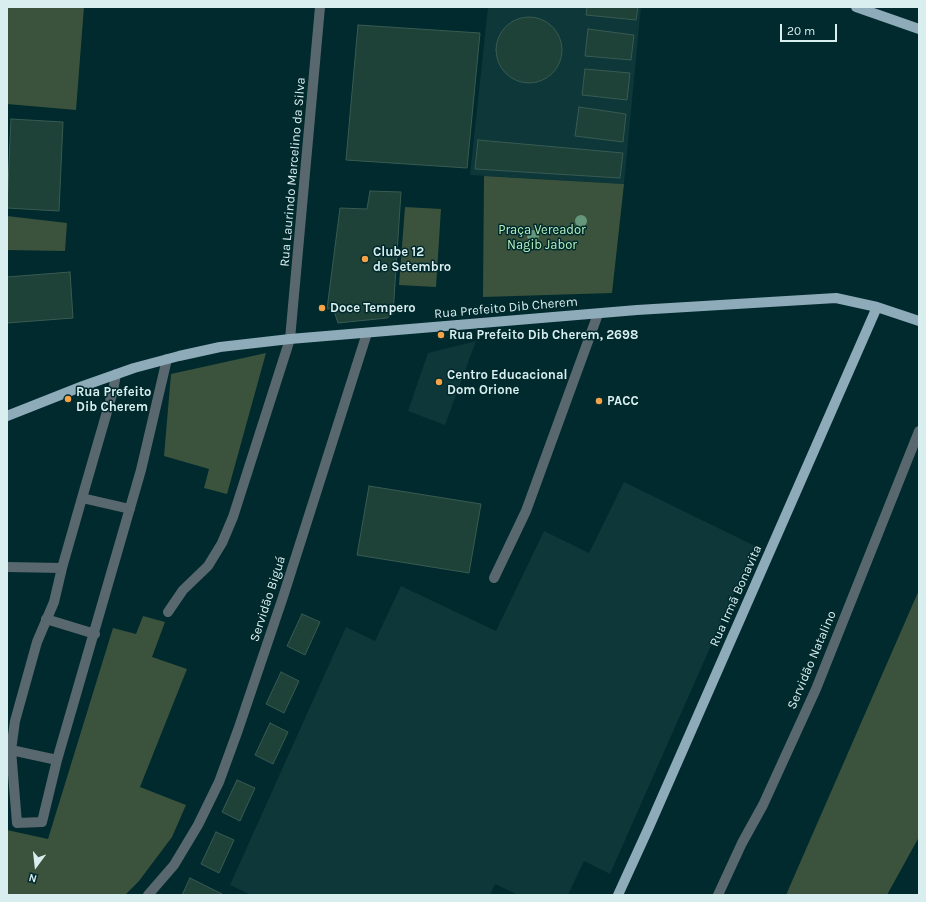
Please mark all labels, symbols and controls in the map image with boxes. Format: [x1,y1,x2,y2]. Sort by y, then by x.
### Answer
scale bar [782,16,839,42]
text: 20 m [787,24,815,38]
street label: Rua Laurindo Marcelino da Silva [277,77,309,267]
park label: Praça Vereador Nagib Jabor [498,222,586,253]
place label: Clube 12 de Setembro [373,244,451,275]
marker: Clube 12 de Setembro [360,254,370,264]
street label: Rua Prefeito Dib Cherem [434,294,578,322]
place label: Doce Tempero [330,300,416,316]
marker: Doce Tempero [317,303,327,313]
place label: Rua Prefeito Dib Cherem, 2698 [449,327,638,343]
marker: Rua Prefeito Dib Cherem, 2698 [436,330,446,340]
place label: Centro Educacional Dom Orione [447,367,568,398]
marker: Centro Educacional Dom Orione [434,377,444,387]
place label: Rua Prefeito Dib Cherem [76,384,151,415]
place label: PACC [607,393,639,409]
marker: Rua Prefeito Dib Cherem [63,394,73,404]
marker: PACC [594,396,604,406]
street label: Rua Irmã Bonavita [707,543,765,649]
street label: Servidão Biguá [247,554,289,644]
street label: Servidão Natalino [784,609,840,711]
north arrow [16,846,56,886]
text: N [27,871,38,885]

